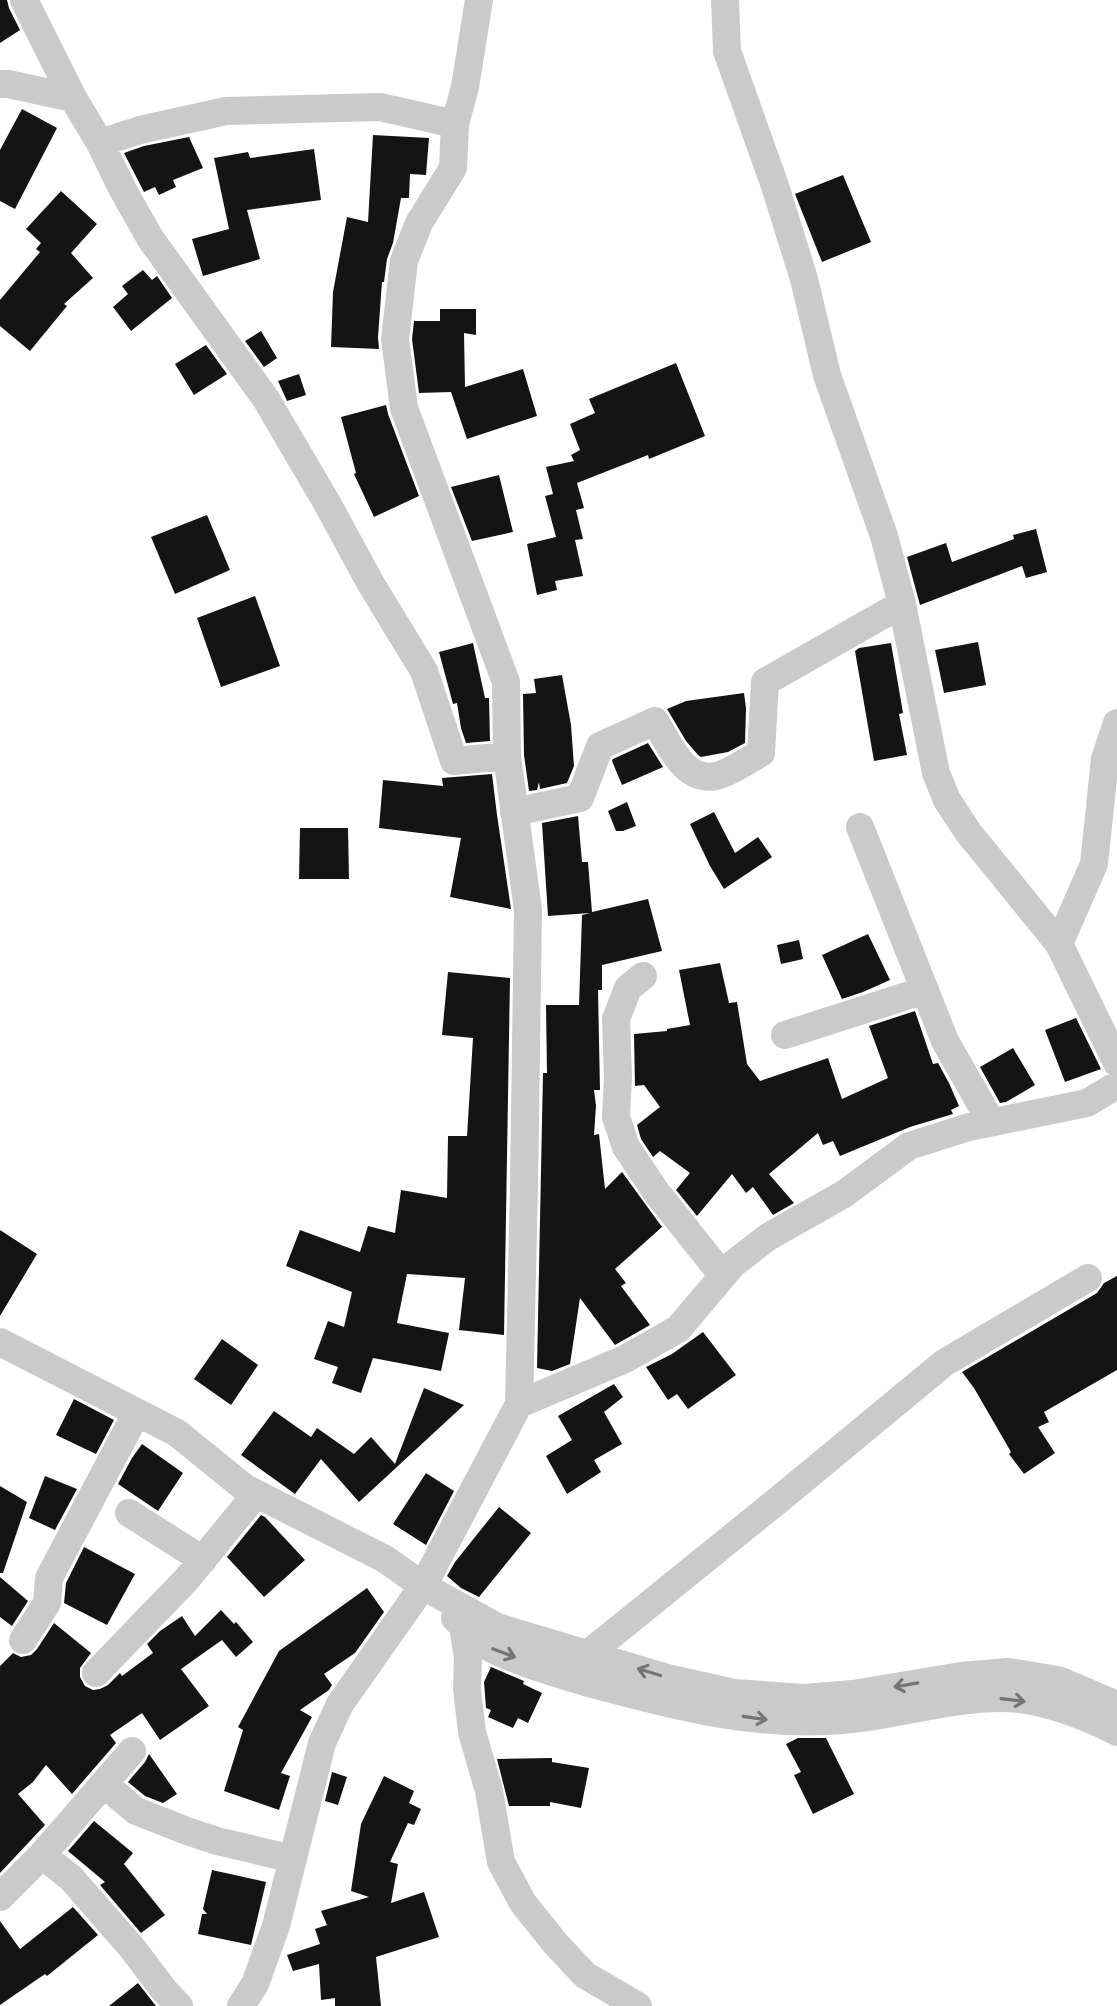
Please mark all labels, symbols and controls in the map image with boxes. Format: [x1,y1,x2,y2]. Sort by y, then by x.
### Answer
one-way arrow [491,1647,516,1661]
one-way arrow [637,1664,663,1679]
one-way arrow [894,1678,919,1693]
one-way arrow [1000,1693,1025,1708]
one-way arrow [742,1711,767,1726]

